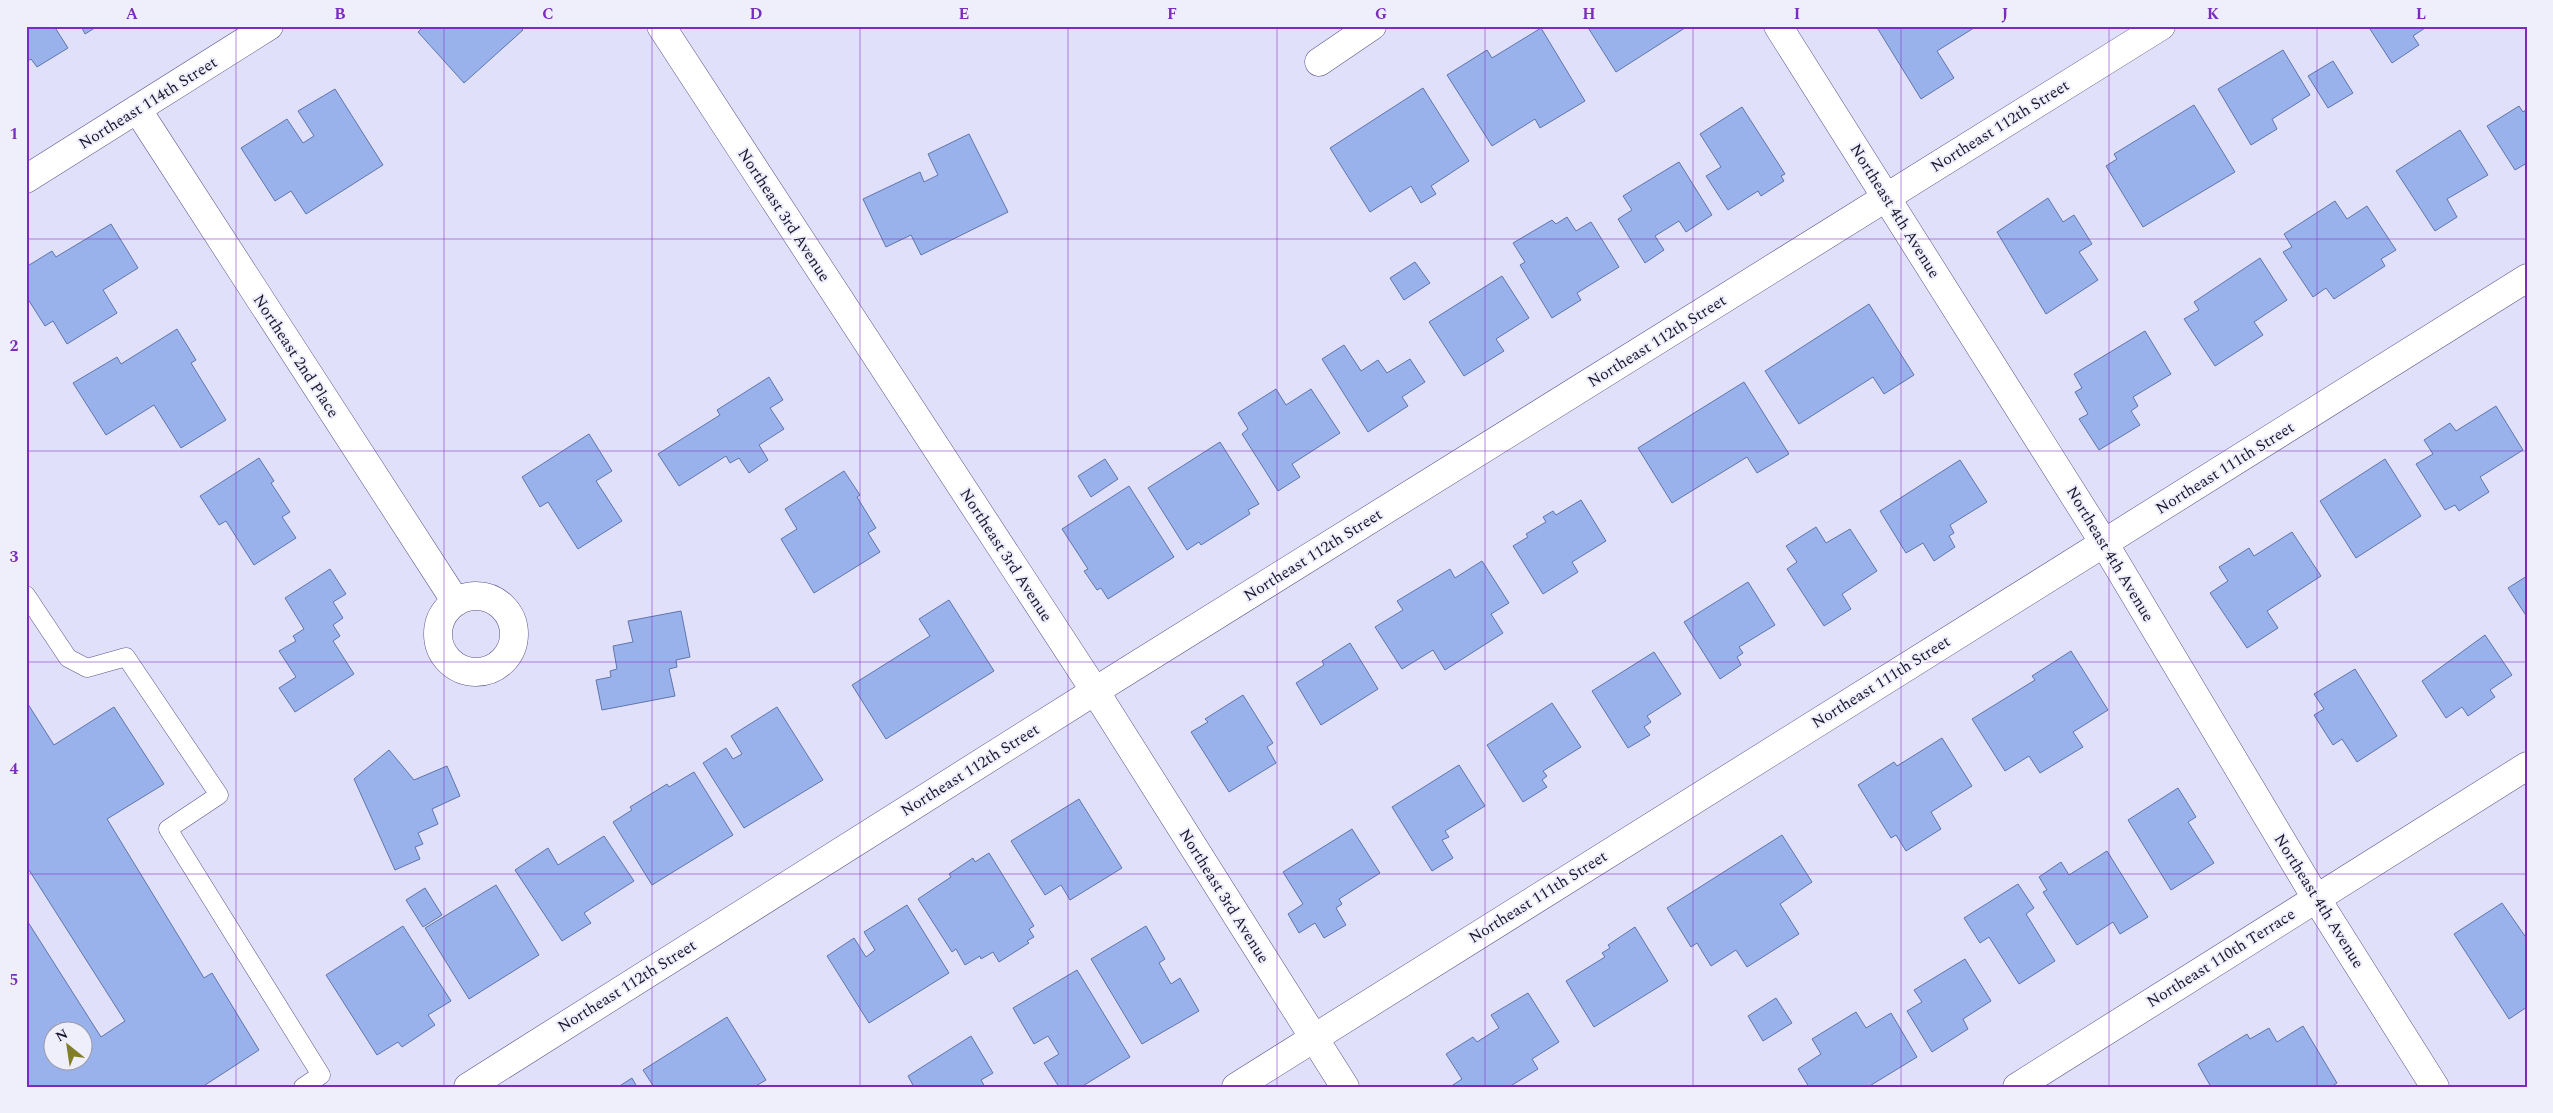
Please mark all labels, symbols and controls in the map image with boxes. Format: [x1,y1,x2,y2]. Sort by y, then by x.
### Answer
text: A [126,2,139,26]
text: B [334,2,346,26]
text: C [542,2,554,26]
text: D [750,2,763,26]
text: E [959,2,969,26]
text: F [1167,2,1177,26]
text: G [1375,2,1387,26]
text: H [1582,2,1596,26]
text: I [1794,2,1800,26]
text: J [2002,2,2009,26]
text: K [2207,2,2220,26]
text: L [2416,2,2426,26]
street label: Northeast 114th Street [74,50,222,156]
street label: Northeast 112th Street [1926,73,2074,179]
text: 1 [10,122,18,146]
street label: Northeast 4th Avenue [1844,139,1946,283]
street label: Northeast 3rd Avenue [732,143,836,287]
street label: Northeast 112th Street [1583,288,1731,394]
street label: Northeast 2nd Place [247,289,345,423]
text: 2 [10,334,19,358]
street label: Northeast 111th Street [2151,415,2299,521]
street label: Northeast 4th Avenue [2060,482,2160,626]
street label: Northeast 3rd Avenue [954,483,1058,627]
street label: Northeast 112th Street [1239,502,1387,608]
text: 3 [10,545,19,569]
street label: Northeast 111th Street [1807,629,1955,735]
street label: Northeast 112th Street [896,717,1044,823]
text: 4 [10,757,19,781]
street label: Northeast 3rd Avenue [1173,824,1275,968]
street label: Northeast 4th Avenue [2268,829,2370,973]
street label: Northeast 111th Street [1464,844,1612,950]
street label: Northeast 110th Terrace [2142,902,2300,1014]
street label: Northeast 112th Street [553,933,701,1039]
text: 5 [10,968,18,992]
north arrow [42,1020,92,1070]
text: N [52,1023,72,1047]

